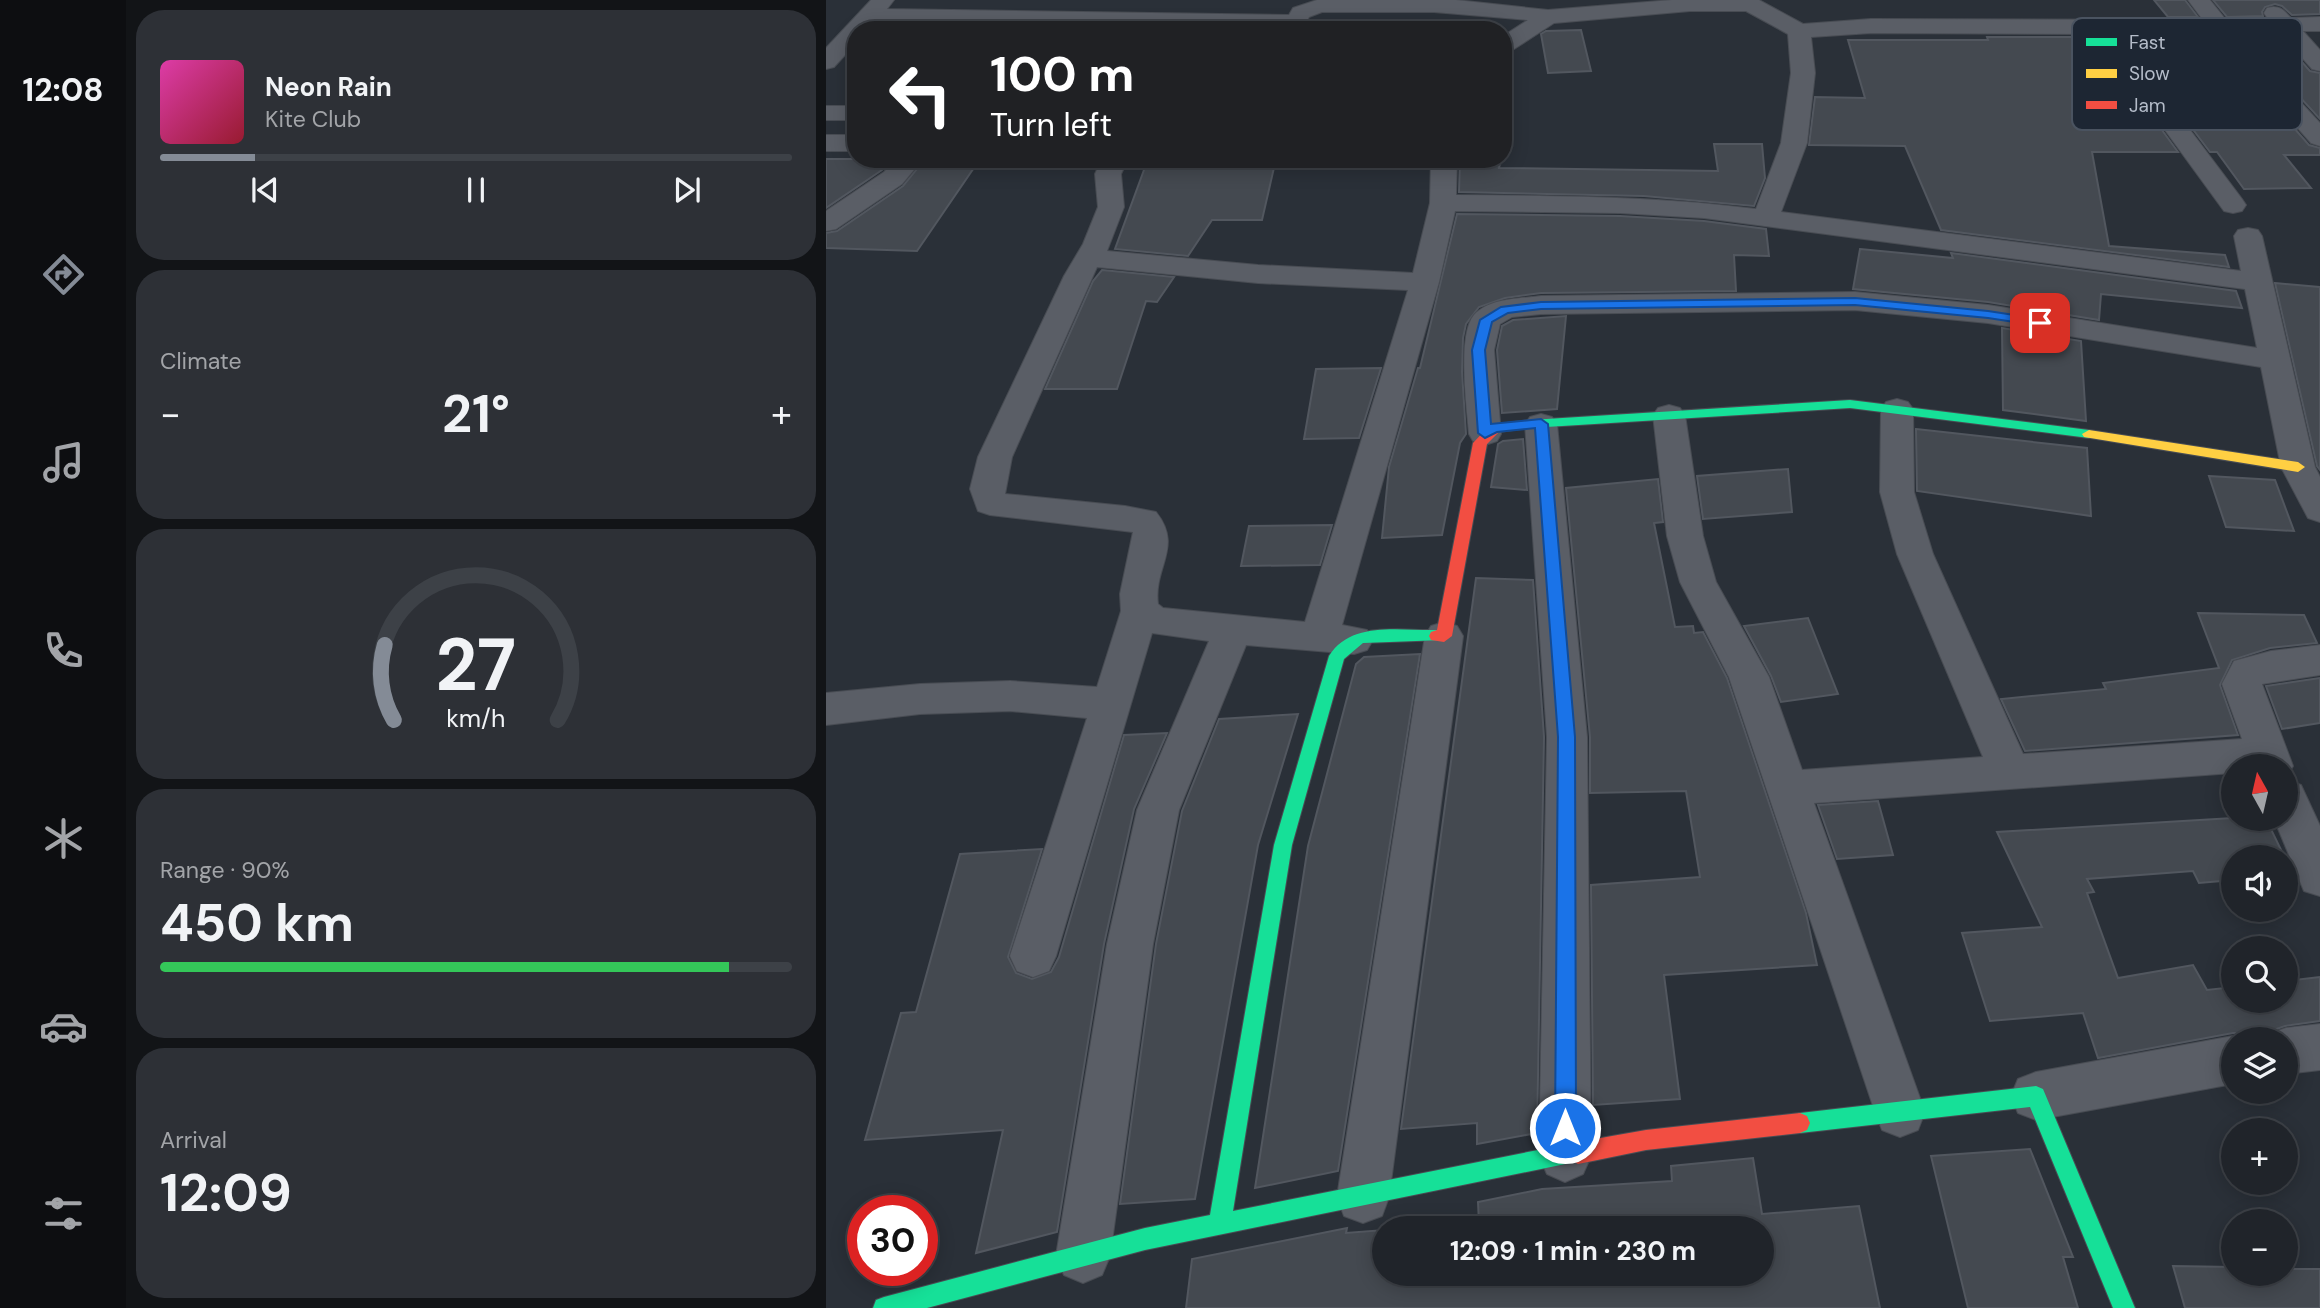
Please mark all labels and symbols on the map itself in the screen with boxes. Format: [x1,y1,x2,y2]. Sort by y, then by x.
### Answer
legend [2072,18,2302,130]
text: Fast [2129,30,2165,55]
text: Slow [2129,61,2170,86]
text: Jam [2129,93,2166,118]
pin [2010,293,2070,353]
north arrow [2221,754,2298,831]
position arrow [1528,1091,1602,1165]
speed limit sign: 30 [847,1195,938,1286]

